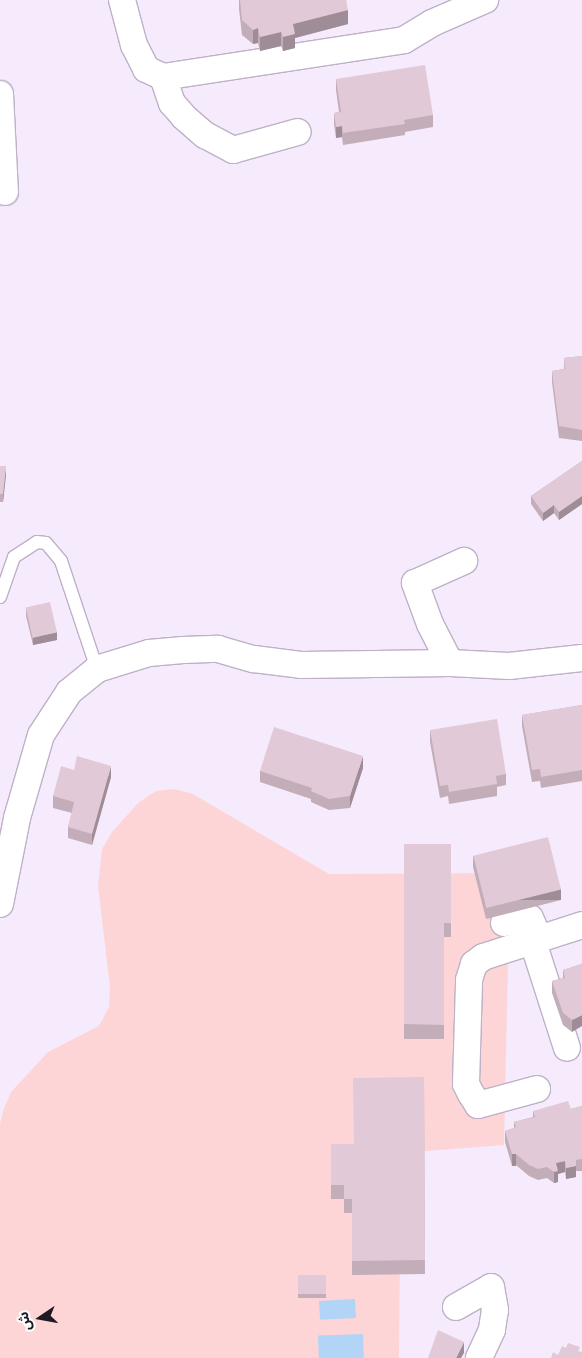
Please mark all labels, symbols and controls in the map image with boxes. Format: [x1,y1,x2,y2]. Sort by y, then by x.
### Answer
north arrow [15,1293,65,1343]
text: ش [14,1310,37,1333]

